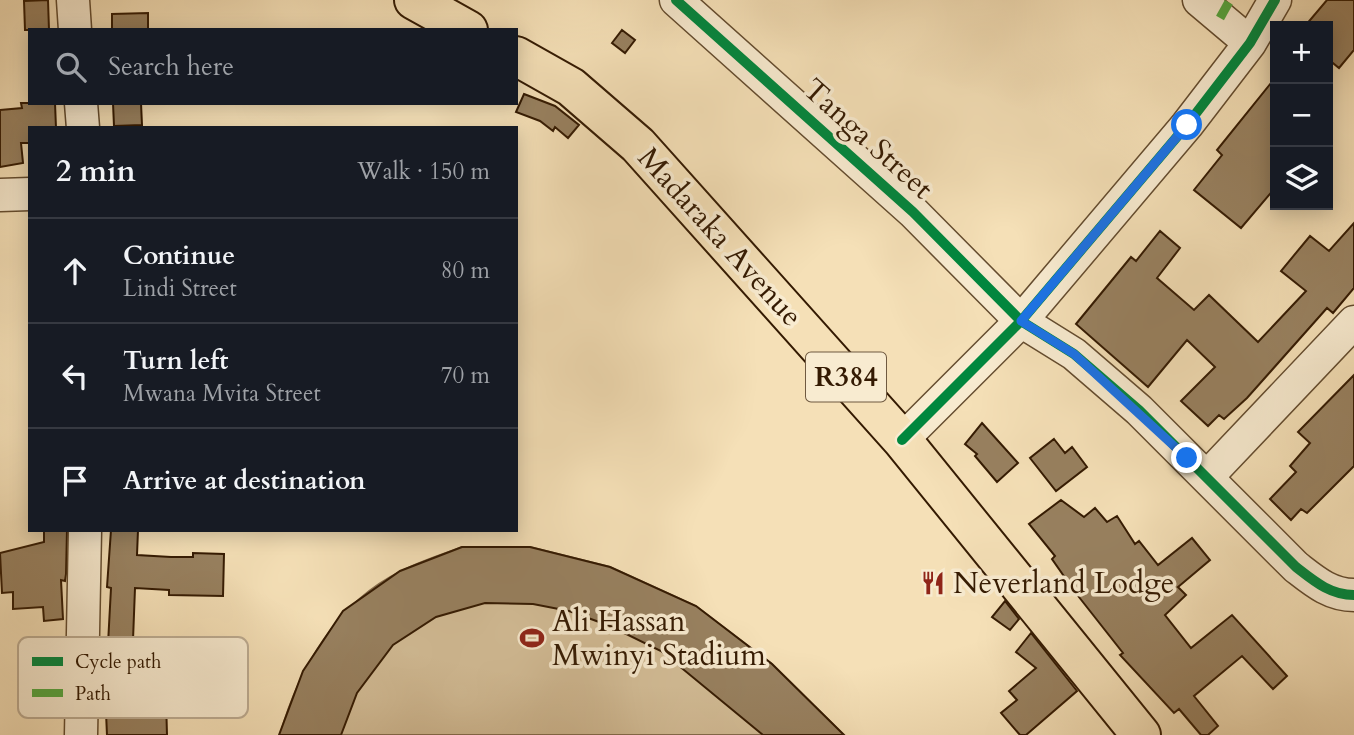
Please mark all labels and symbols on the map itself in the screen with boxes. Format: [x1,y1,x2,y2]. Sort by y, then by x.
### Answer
street label: Tanga Street [794,70,942,209]
route start [1171,109,1202,140]
street label: Madaraka Avenue [628,138,812,336]
road number: R384 [806,352,886,402]
route end [1171,442,1202,473]
place label: Neverland Lodge [953,563,1174,604]
restaurant icon: Neverland Lodge [919,569,947,597]
place label: Ali Hassan Mwinyi Stadium [552,601,766,676]
sports icon: Ali Hassan Mwinyi Stadium [518,624,546,652]
legend [18,637,248,718]
text: Cycle path [75,649,162,675]
text: Path [75,681,111,707]

